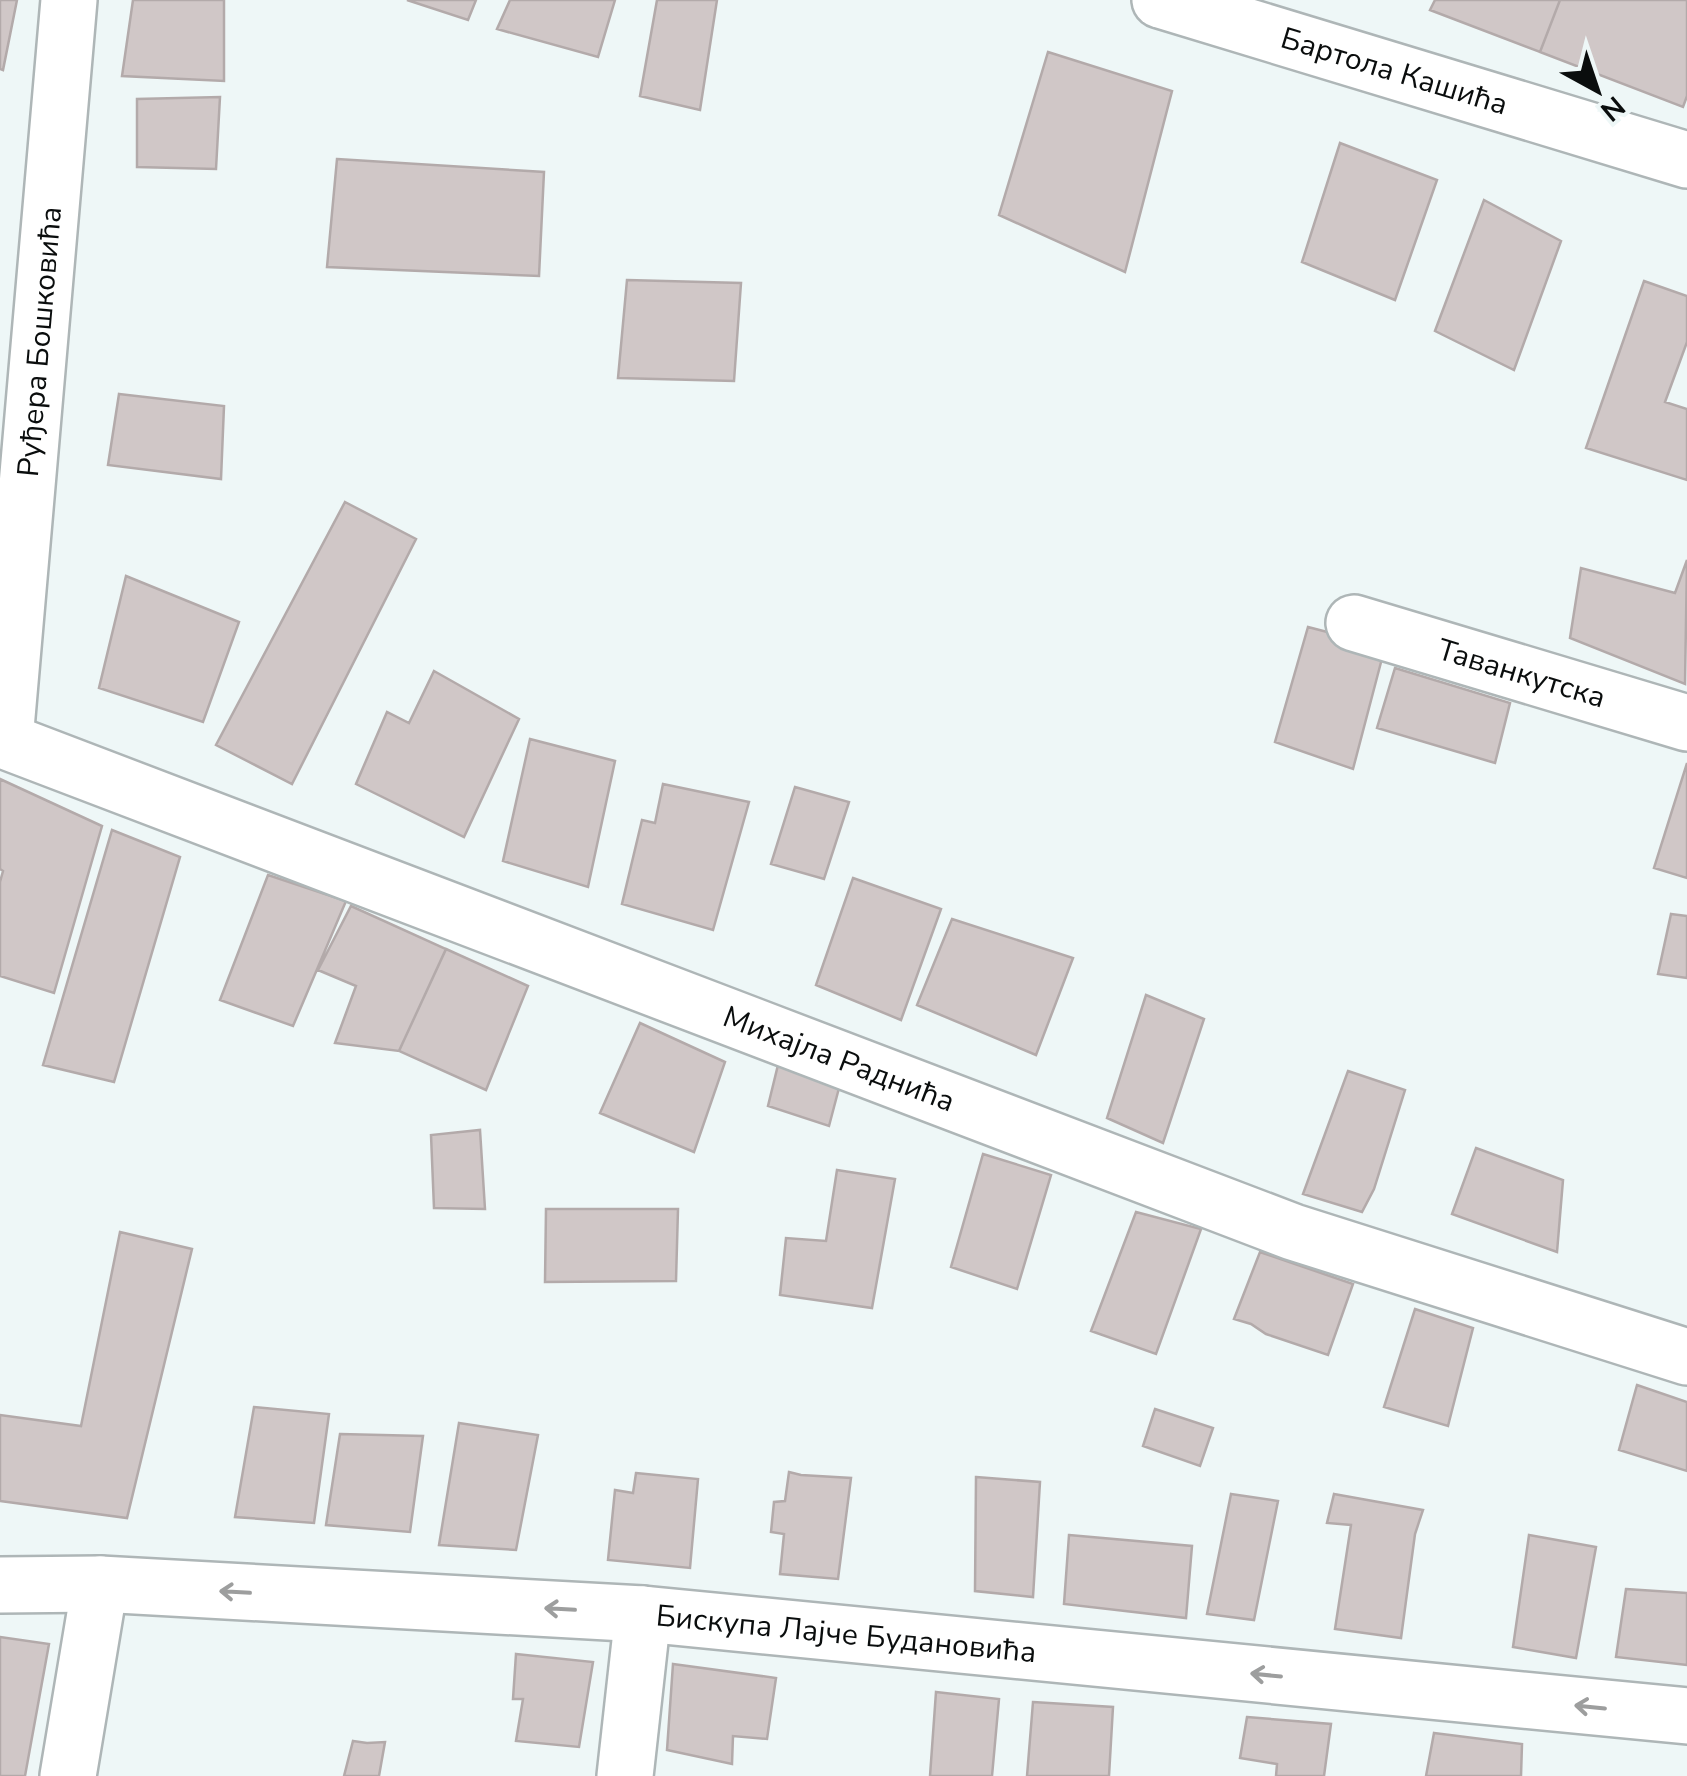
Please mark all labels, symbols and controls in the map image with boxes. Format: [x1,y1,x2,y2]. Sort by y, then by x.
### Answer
street label: Бартола Кашића [1276,17,1513,125]
north arrow [1547,40,1647,140]
text: N [1592,87,1633,130]
street label: Руђера Бошковића [7,205,72,478]
street label: Таванкутска [1433,629,1610,718]
street label: Михајла Раднића [717,996,961,1122]
one-way arrow [220,1582,252,1601]
street label: Бискупа Лајче Будановића [654,1595,1038,1673]
one-way arrow [544,1600,576,1619]
one-way arrow [1251,1665,1283,1684]
one-way arrow [1574,1697,1607,1716]

